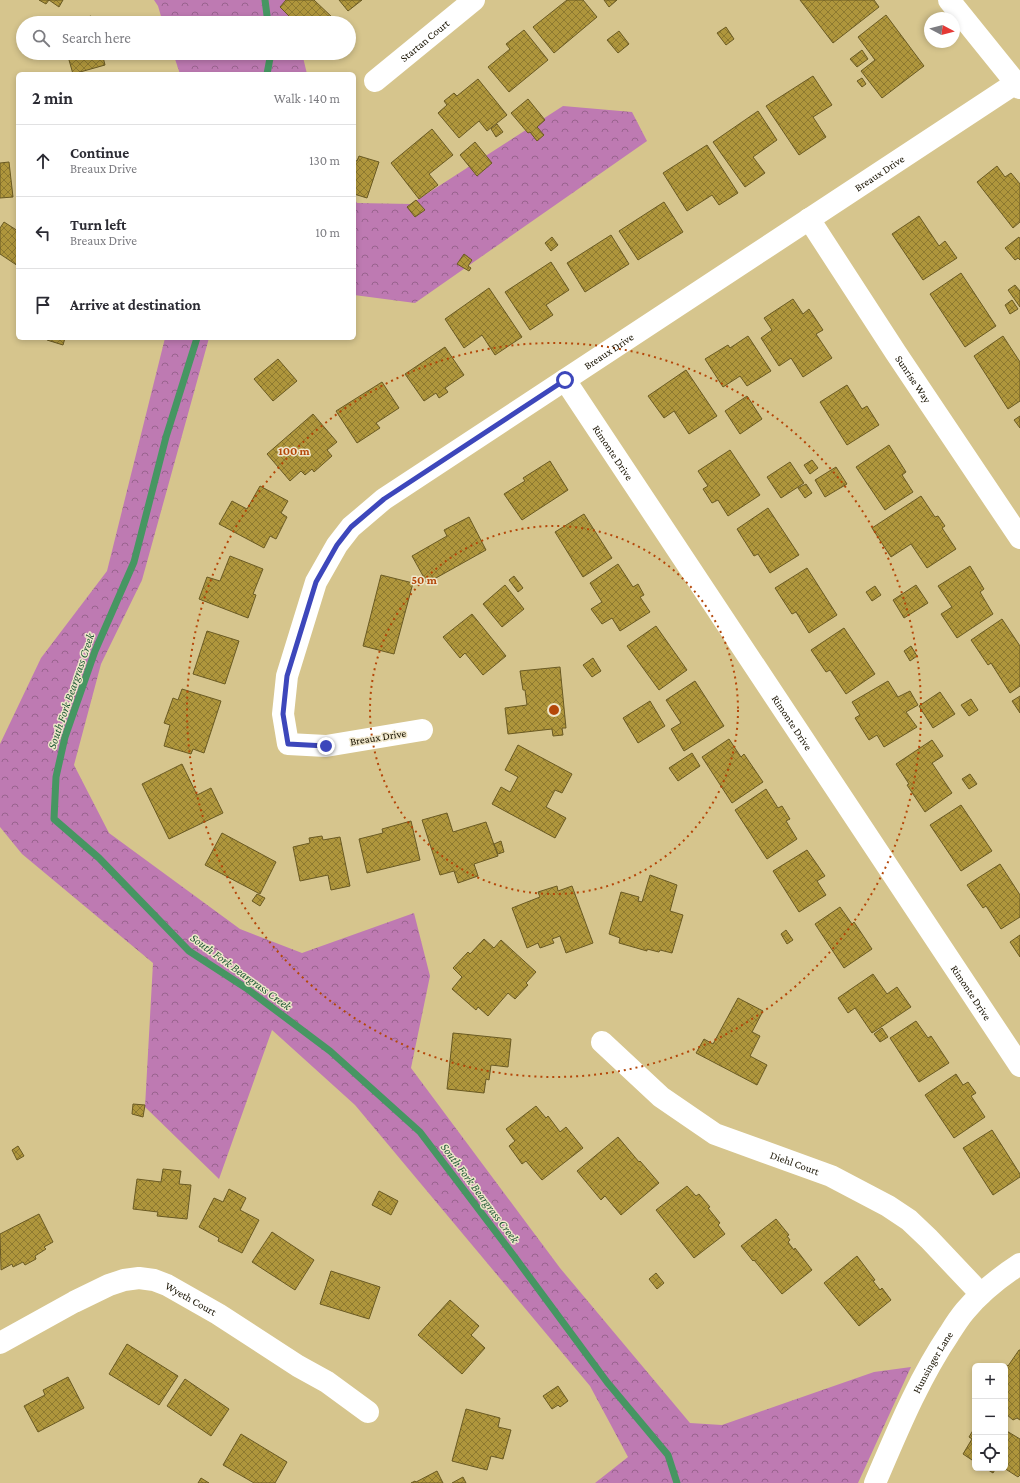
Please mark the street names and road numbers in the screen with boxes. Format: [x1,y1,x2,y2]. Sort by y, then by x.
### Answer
street label: Startan Court [398,17,452,64]
street label: Breaux Drive [852,152,906,194]
street label: Breaux Drive [582,330,636,372]
street label: Sunrise Way [893,353,934,406]
street label: Rimonte Drive [590,423,636,482]
street label: Rimonte Drive [770,693,815,752]
street label: Breaux Drive [349,727,407,747]
street label: Rimonte Drive [949,963,994,1022]
street label: Diehl Court [769,1149,821,1177]
street label: Wyeth Court [163,1279,219,1318]
street label: Hunsinger Lane [910,1329,955,1395]

